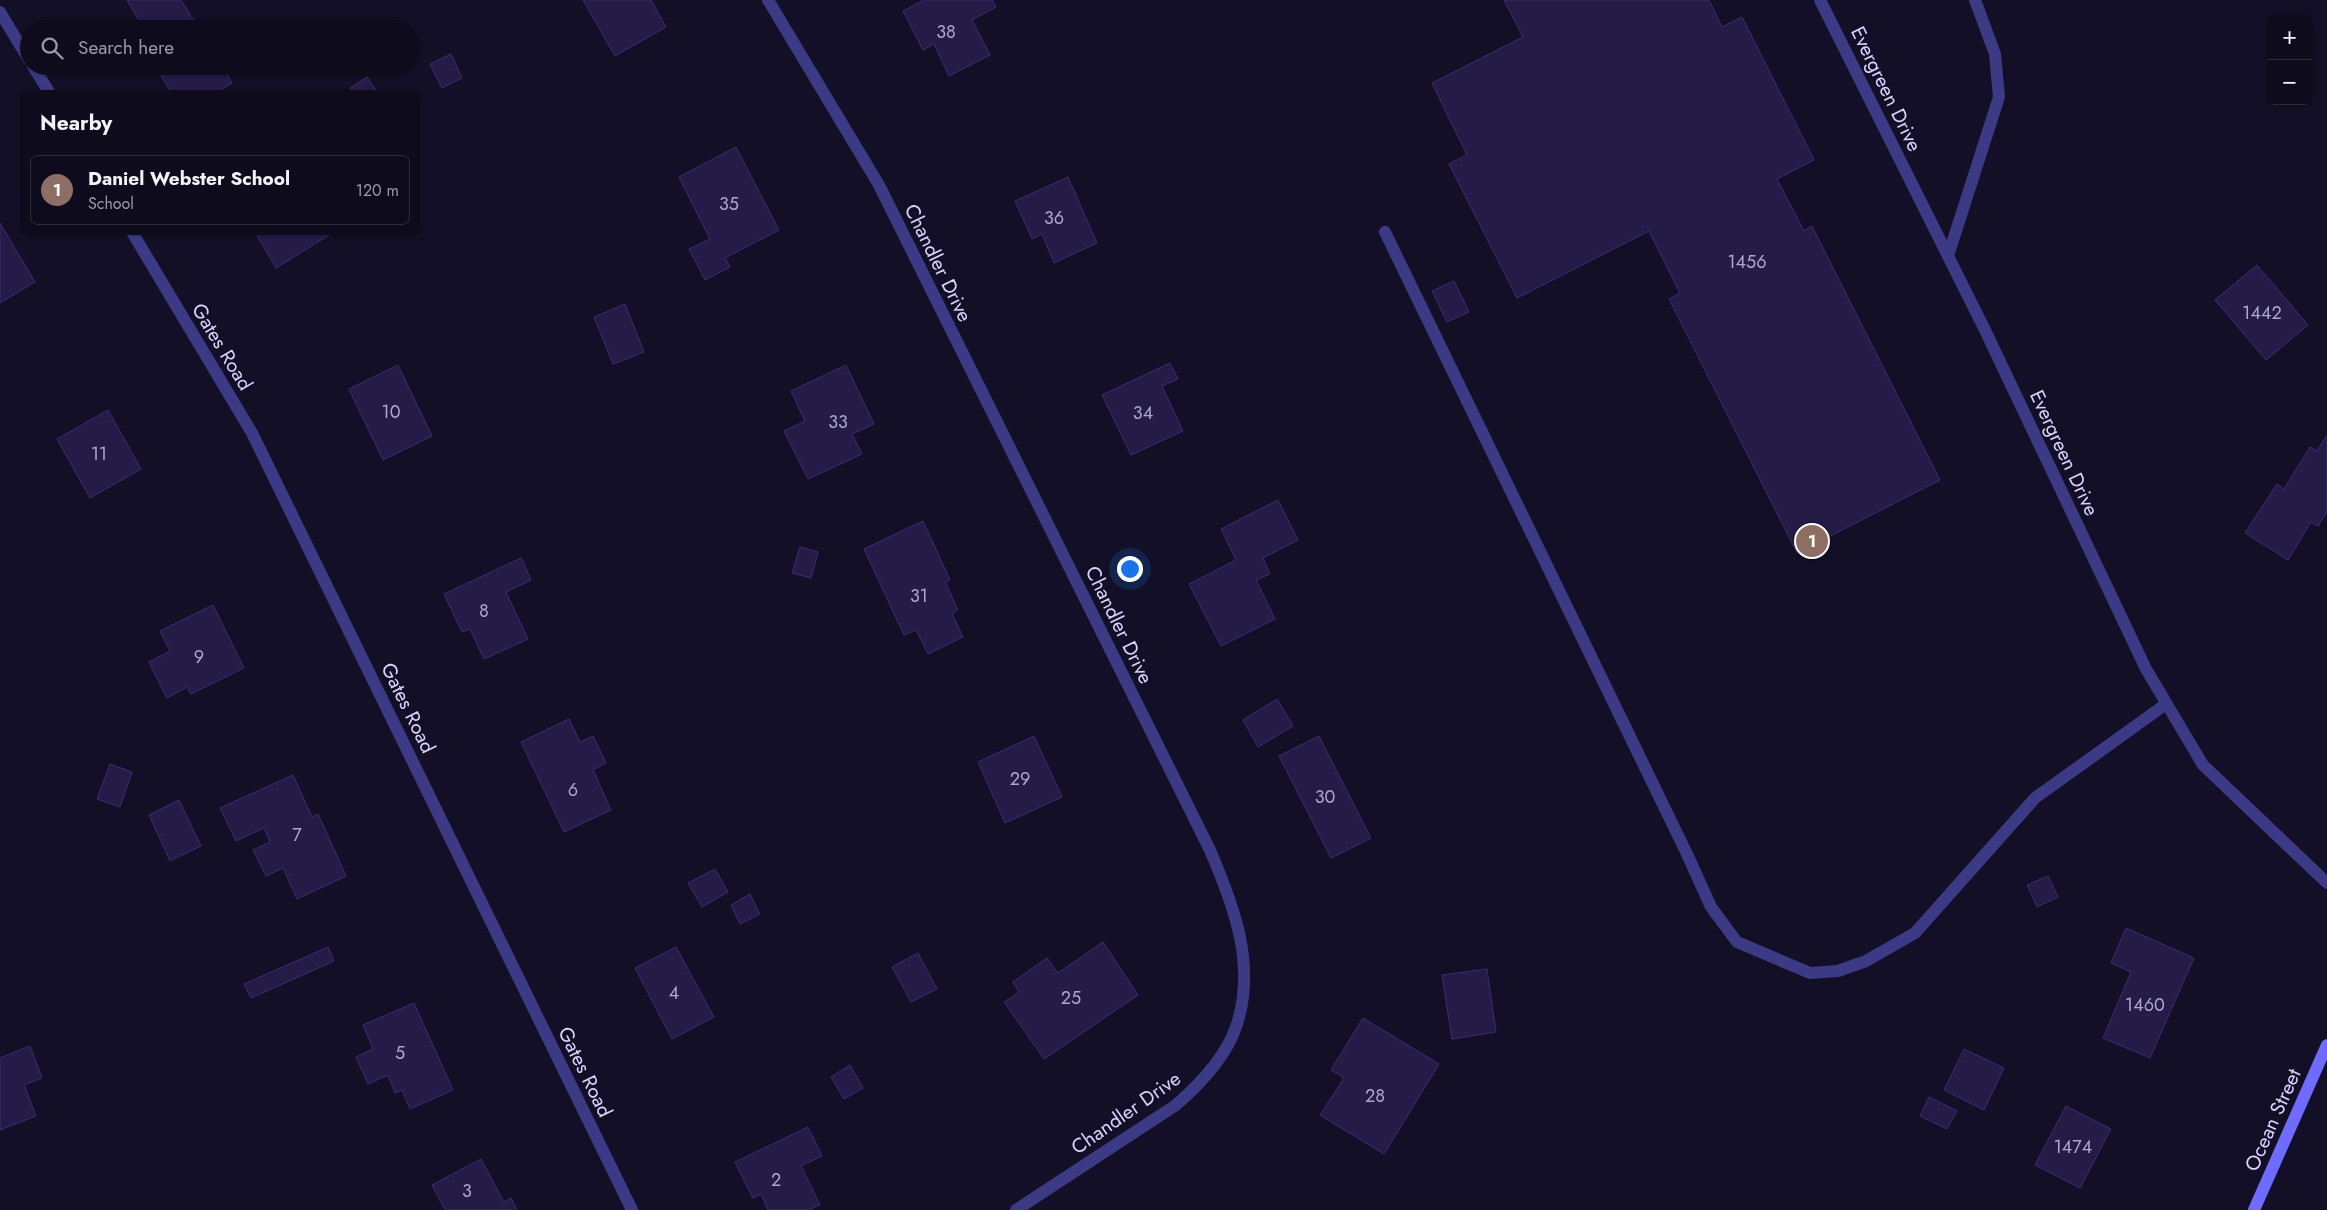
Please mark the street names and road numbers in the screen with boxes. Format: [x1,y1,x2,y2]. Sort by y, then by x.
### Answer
street label: Evergreen Drive [1843,22,1929,156]
street label: Chandler Drive [897,199,979,327]
street label: Gates Road [184,298,260,396]
street label: Evergreen Drive [2022,385,2106,521]
street label: Chandler Drive [1078,561,1160,689]
street label: Gates Road [374,658,442,758]
street label: Gates Road [551,1022,619,1122]
street label: Chandler Drive [1065,1064,1187,1162]
street label: Ocean Street [2237,1064,2309,1176]

